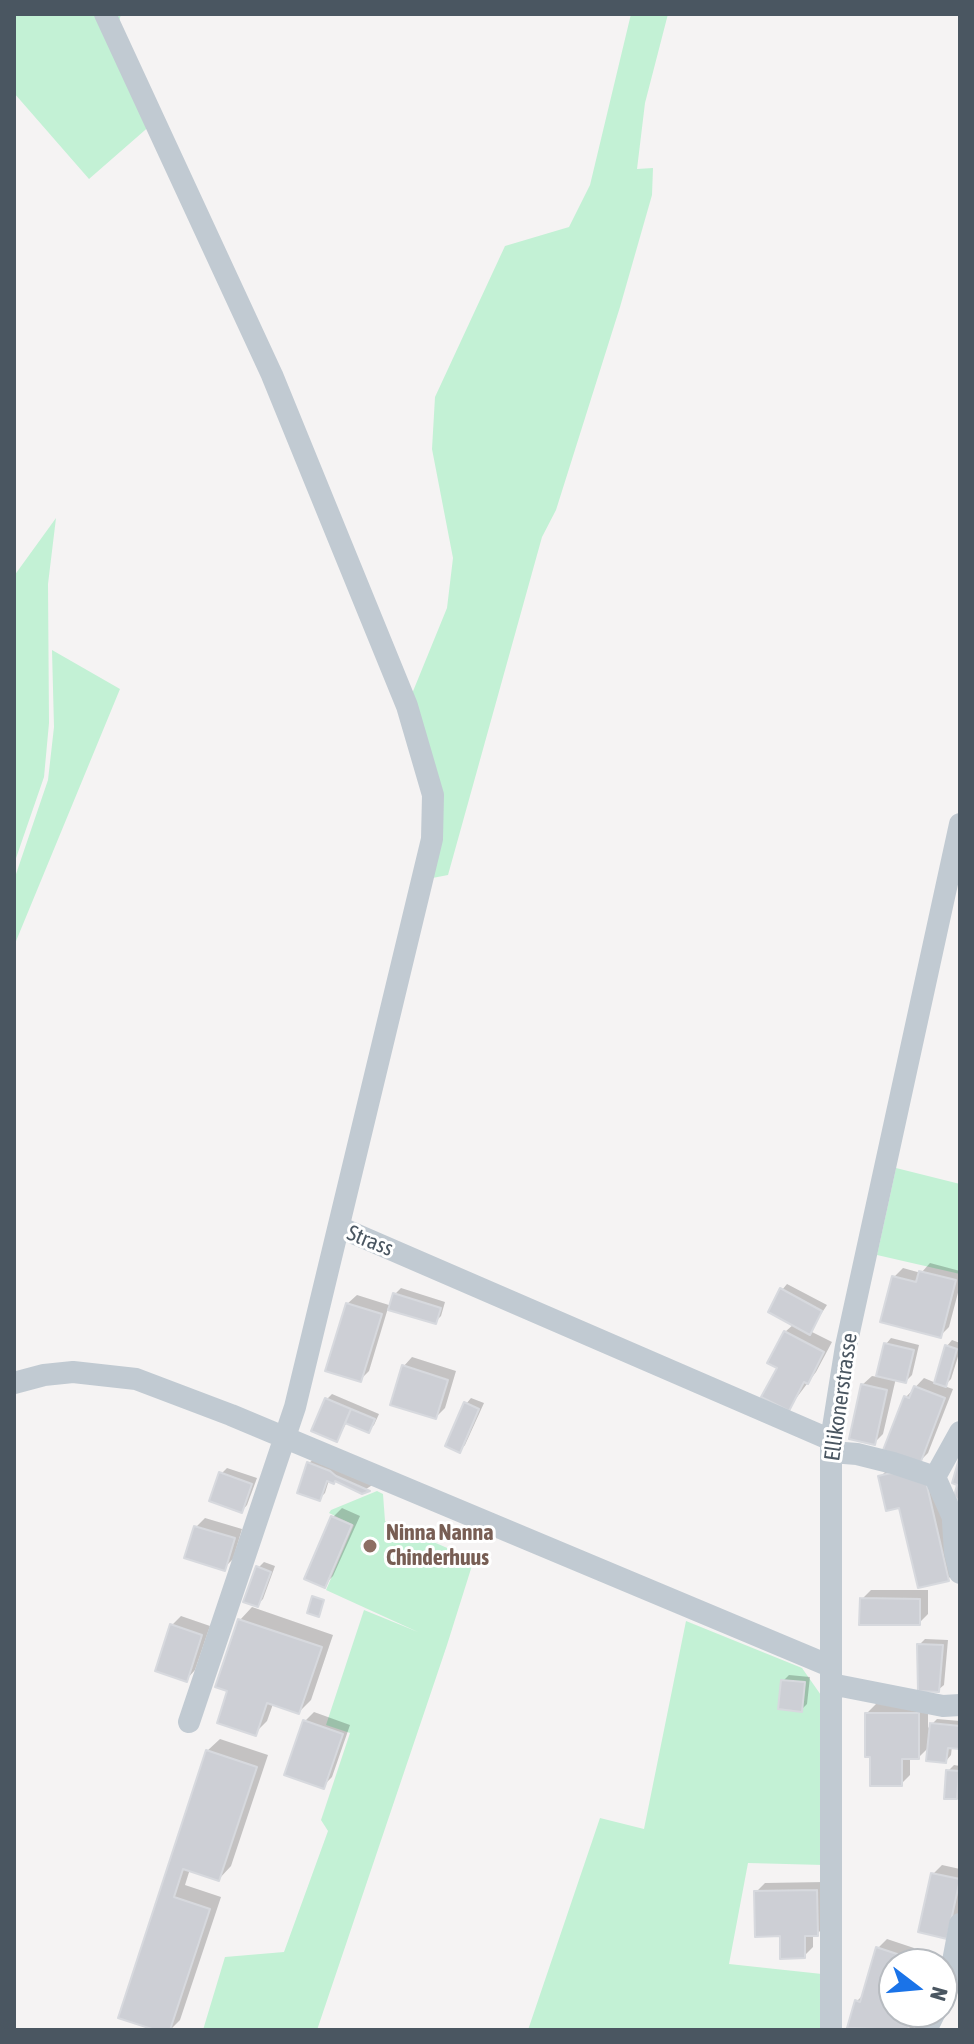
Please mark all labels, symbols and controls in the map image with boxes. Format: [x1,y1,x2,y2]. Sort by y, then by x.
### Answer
street label: Strass [343,1220,397,1262]
street label: Ellikonerstrasse [819,1331,863,1463]
place label: Ninna Nanna Chinderhuus [386,1520,493,1572]
marker: Ninna Nanna Chinderhuus [361,1537,379,1555]
north arrow [878,1948,958,2028]
text: N [925,1984,953,2004]

